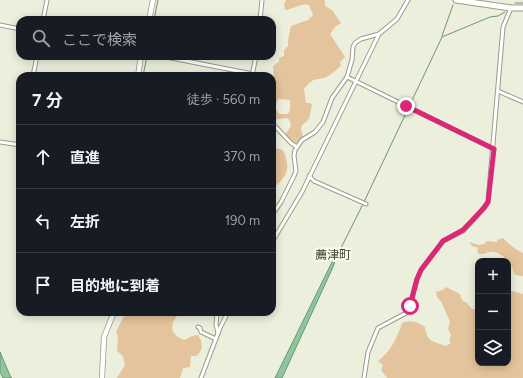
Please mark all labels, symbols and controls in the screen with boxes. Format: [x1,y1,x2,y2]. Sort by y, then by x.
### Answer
search box [16,16,276,60]
icon: search [30,27,52,49]
text: ここで検索 [62,31,137,49]
text: 7 分 [32,90,63,110]
text: 徒歩 · 560 m [187,92,260,107]
route end [397,97,415,115]
icon: ahead [32,146,54,168]
text: 直進 [70,149,100,167]
text: 370 m [223,149,260,164]
icon: left [32,210,54,232]
text: 左折 [70,213,100,231]
text: 190 m [225,213,260,228]
district label: 薦津町 [315,248,351,262]
map controls [475,258,511,366]
button: + [475,258,511,294]
icon: arrive [32,274,54,296]
text: 目的地に到着 [70,277,160,295]
button: − [475,294,511,330]
route start [401,297,419,315]
button: layers [475,330,511,366]

